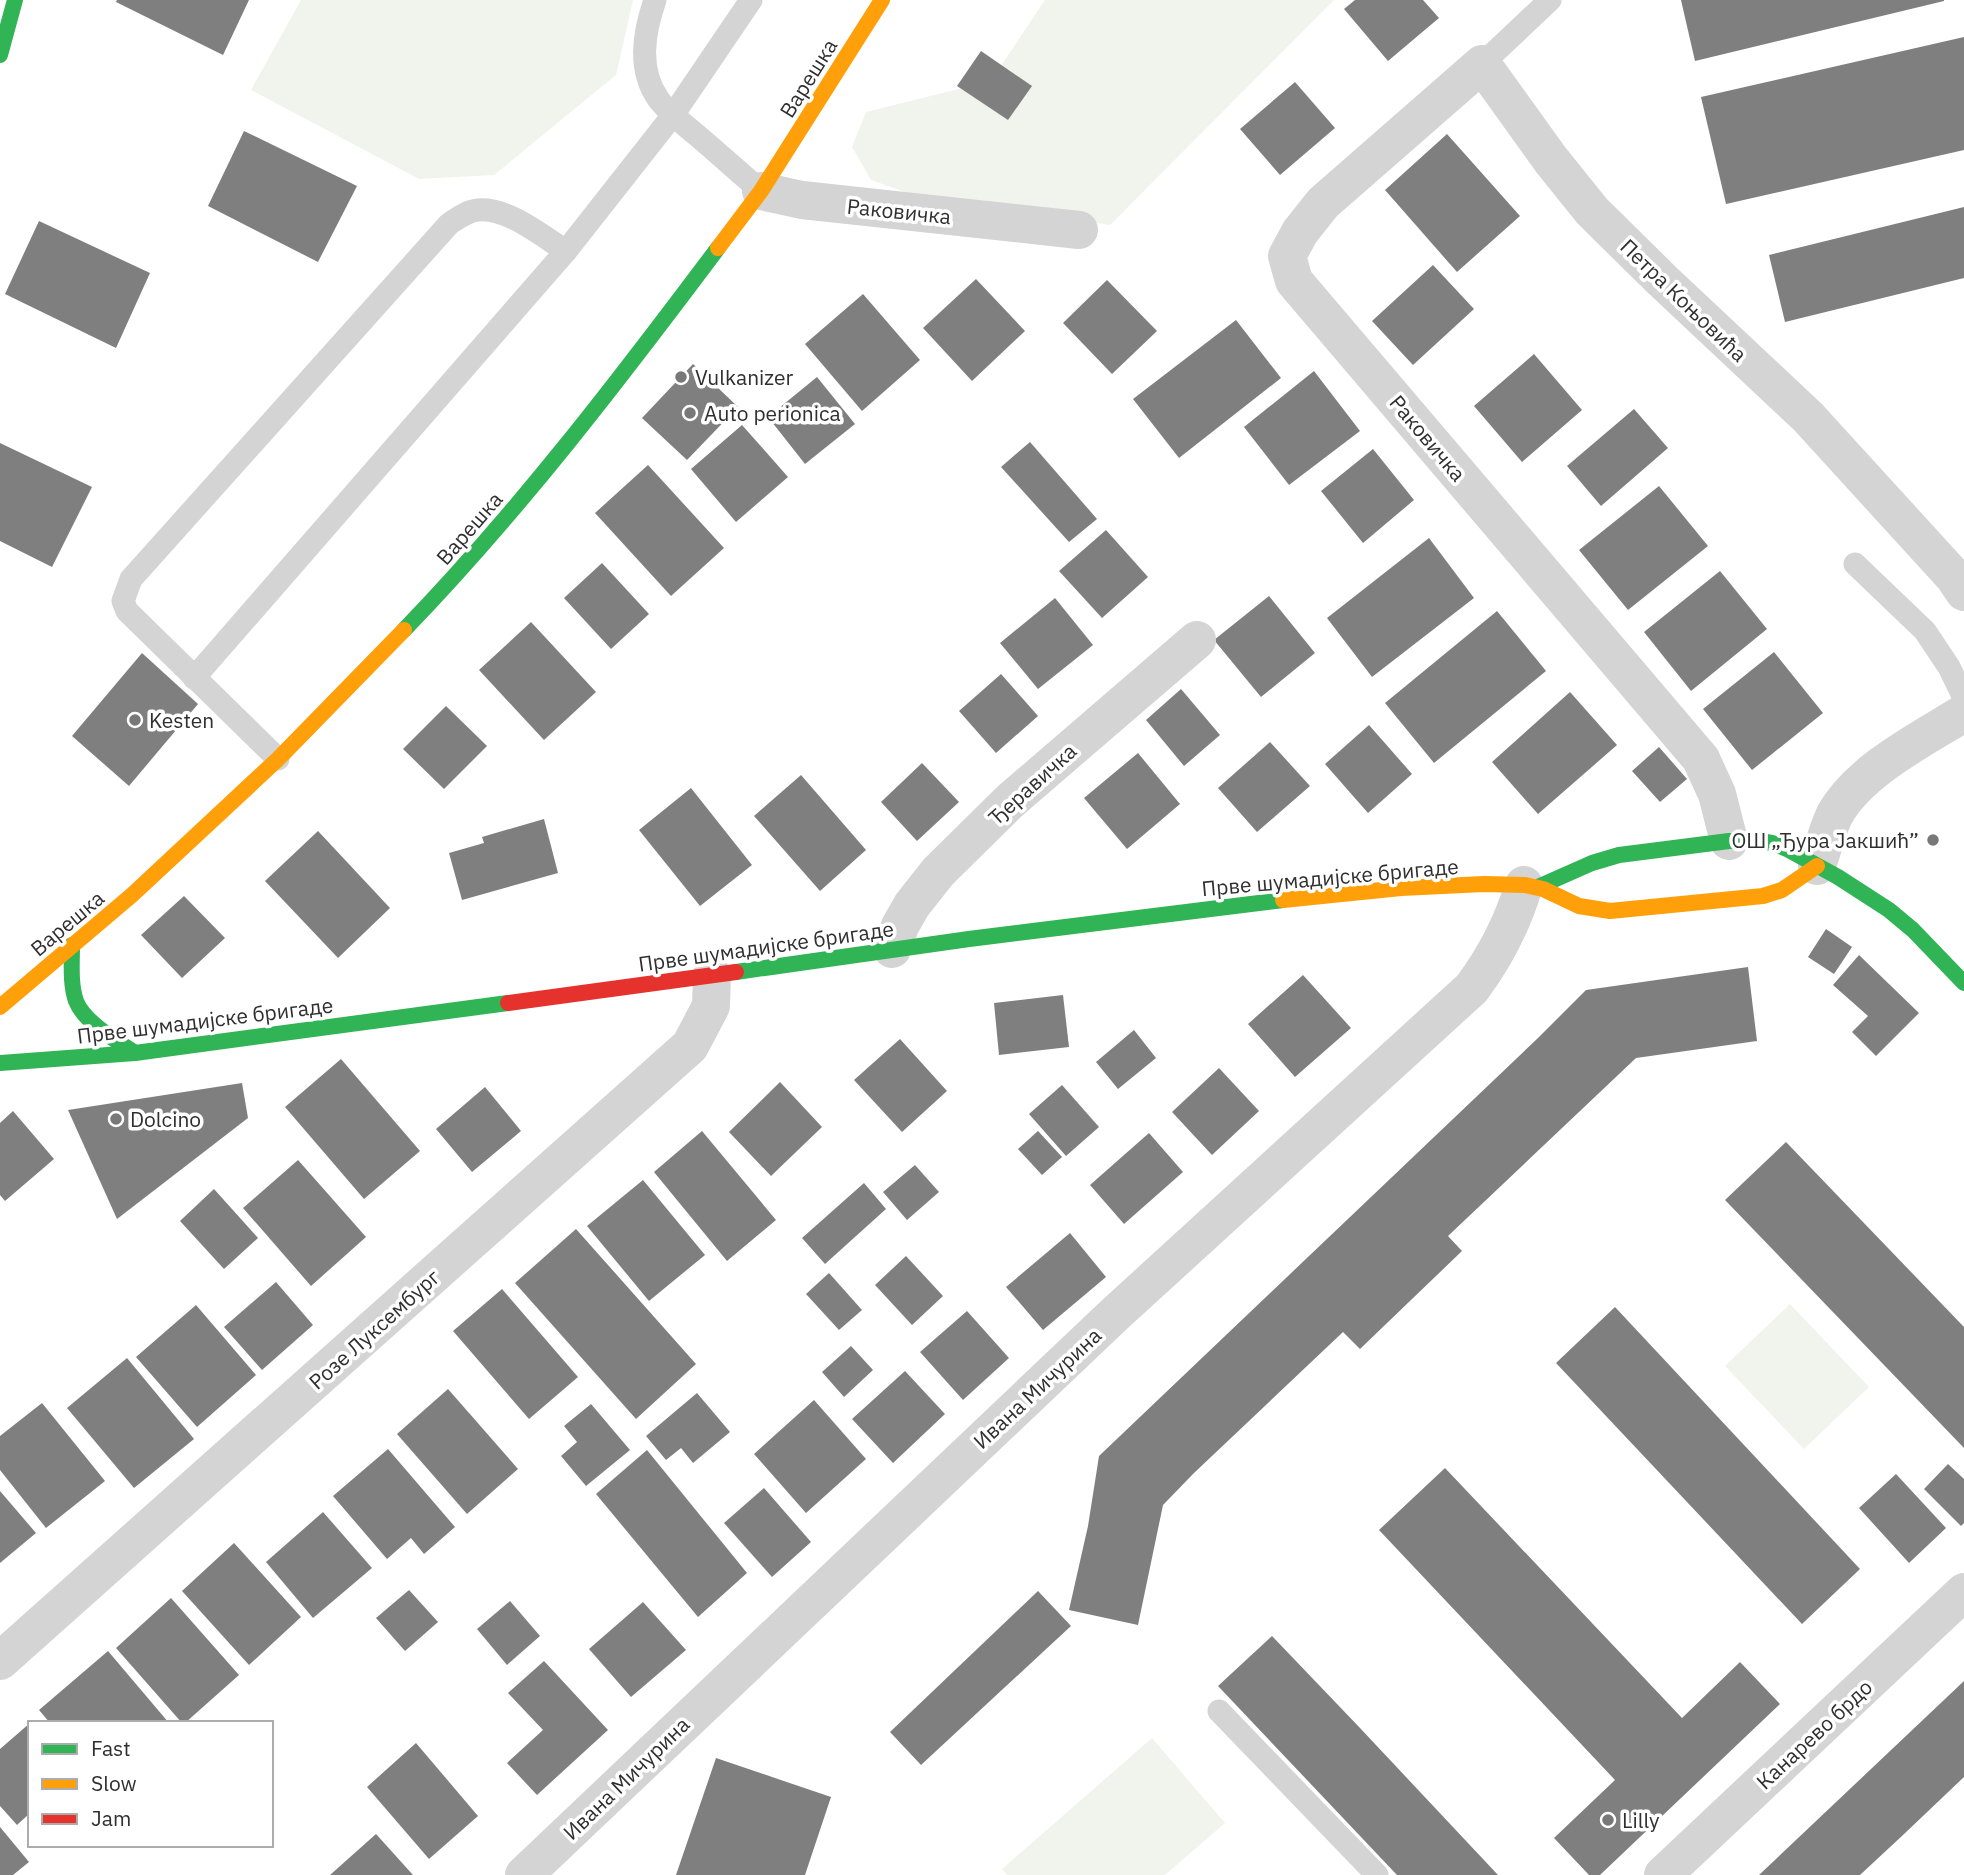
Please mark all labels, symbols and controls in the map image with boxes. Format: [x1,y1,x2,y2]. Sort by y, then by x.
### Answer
street label: Варешка [773,33,843,123]
street label: Раковичка [846,192,952,230]
street label: Петра Коњовића [1615,232,1753,368]
place label: Vulkanizer [695,363,793,391]
marker: Vulkanizer [673,369,689,385]
street label: Раковичка [1384,389,1472,487]
place label: Auto perionica [704,399,841,427]
marker: Auto perionica [682,405,698,421]
street label: Варешка [430,486,508,570]
place label: Kesten [149,706,214,734]
marker: Kesten [127,712,143,728]
street label: Ђеравичка [982,737,1082,831]
place label: ОШ „Ђура Јакшић” [1731,826,1919,854]
marker: ОШ „Ђура Јакшић” [1925,832,1941,848]
street label: Прве шумадијске бригаде [1200,852,1460,902]
street label: Варешка [24,884,110,962]
street label: Прве шумадијске бригаде [636,914,896,978]
street label: Прве шумадијске бригаде [75,990,335,1050]
place label: Dolcino [130,1105,201,1133]
marker: Dolcino [108,1111,124,1127]
street label: Розе Луксембург [303,1263,445,1395]
street label: Ивана Мичурина [967,1321,1107,1455]
street label: Канарево брдо [1750,1673,1878,1795]
street label: Ивана Мичурина [557,1710,695,1846]
legend [28,1721,273,1847]
text: Fast [91,1734,131,1762]
text: Slow [91,1769,137,1797]
text: Jam [91,1804,131,1832]
place label: Lilly [1622,1806,1660,1834]
marker: Lilly [1600,1812,1616,1828]

